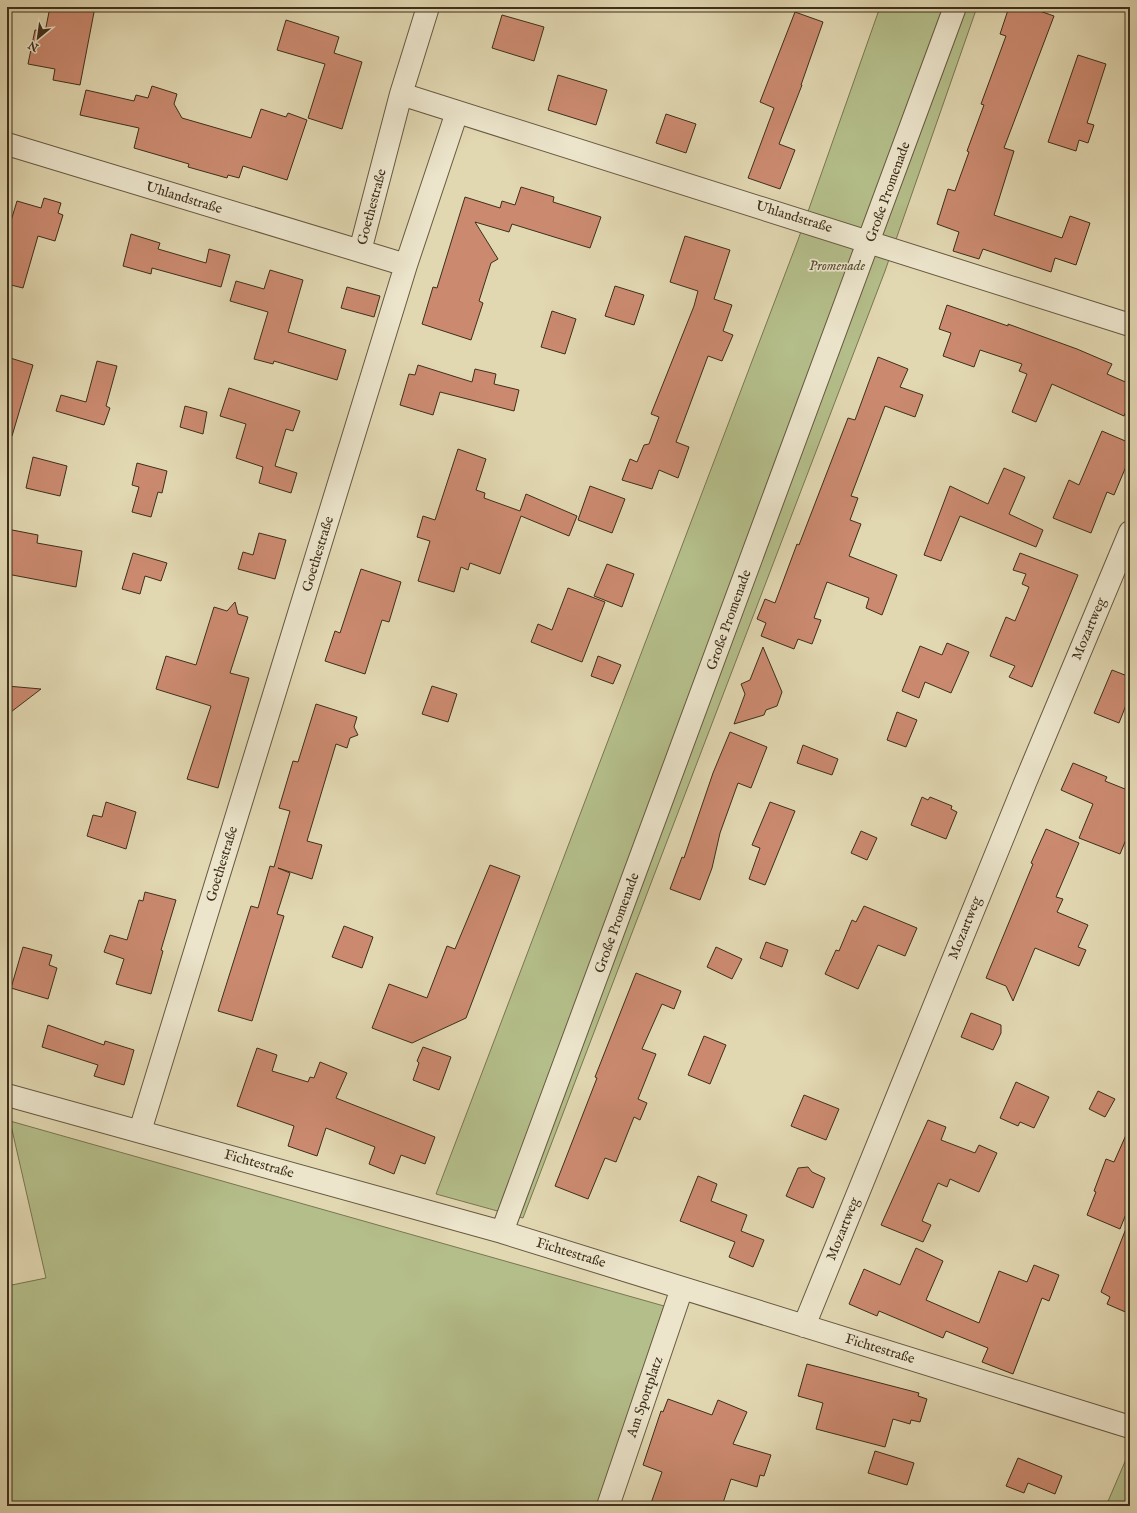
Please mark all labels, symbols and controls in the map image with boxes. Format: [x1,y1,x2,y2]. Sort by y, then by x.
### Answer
north arrow [18,18,58,58]
text: N [26,37,42,55]
street label: Große Promenade [861,139,915,245]
street label: Goethestraße [353,166,391,247]
street label: Uhlandstraße [144,178,225,218]
street label: Uhlandstraße [754,197,835,237]
park label: Promenade [809,257,865,275]
street label: Goethestraße [298,513,338,594]
street label: Große Promenade [702,567,756,673]
street label: Mozartweg [1068,595,1110,663]
street label: Goethestraße [202,823,242,904]
street label: Große Promenade [590,870,644,976]
street label: Mozartweg [944,894,986,962]
street label: Fichtestraße [222,1145,297,1183]
street label: Mozartweg [822,1195,864,1263]
street label: Fichtestraße [534,1234,609,1272]
street label: Fichtestraße [843,1330,918,1368]
street label: Am Sportplatz [622,1354,667,1441]

